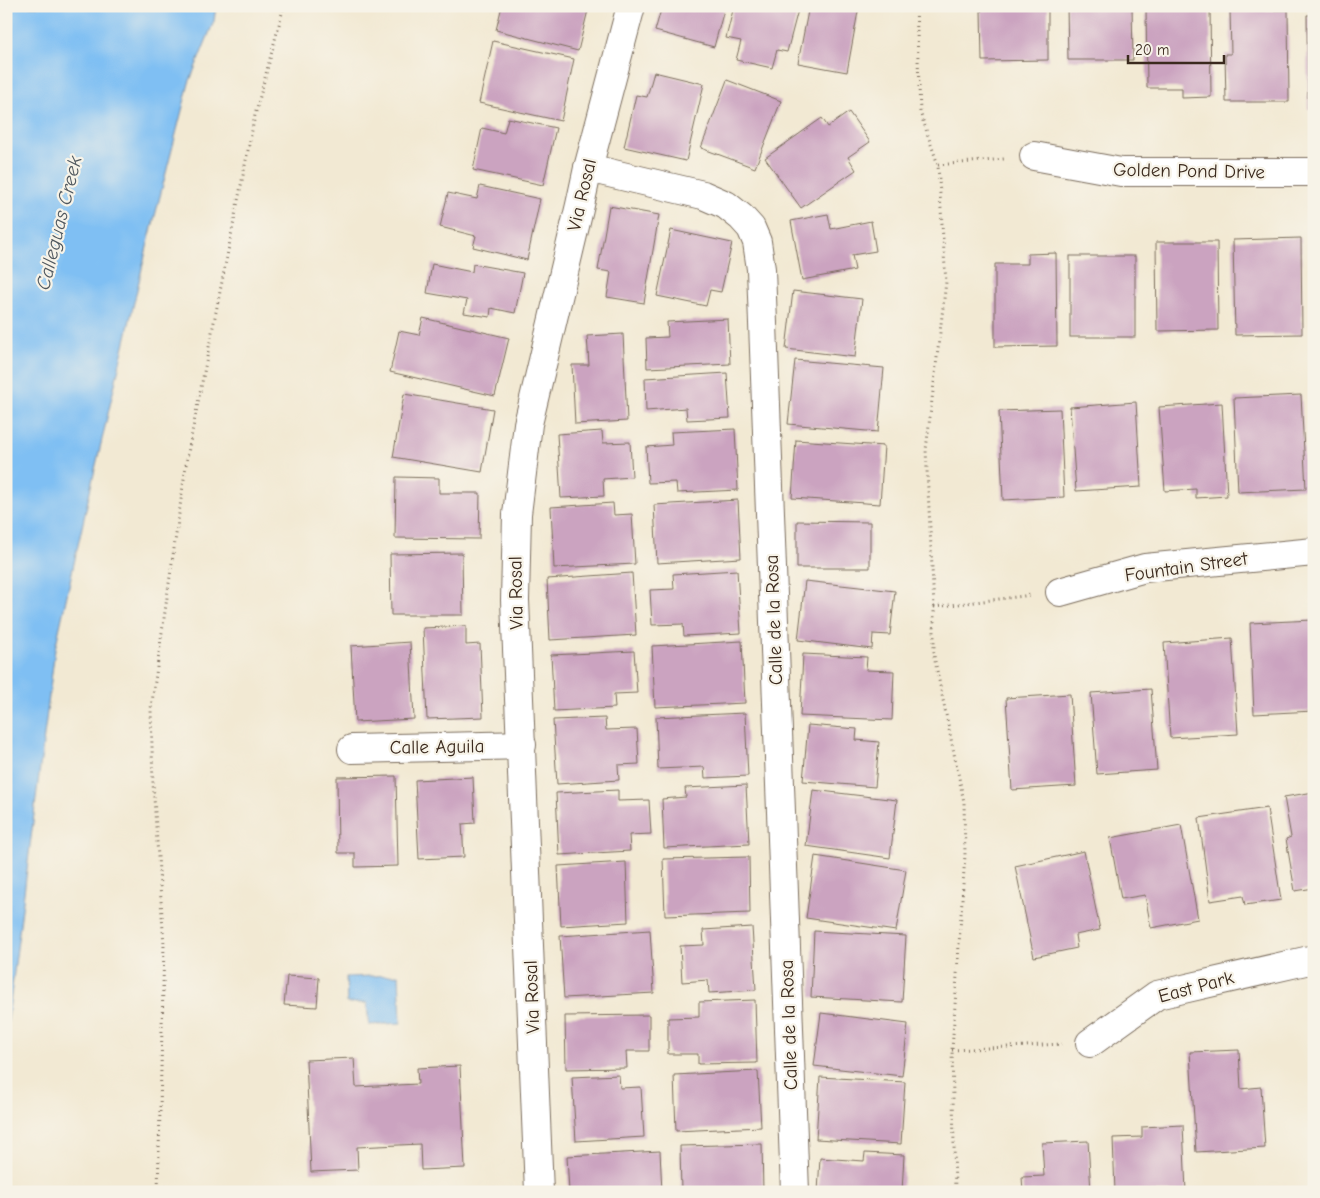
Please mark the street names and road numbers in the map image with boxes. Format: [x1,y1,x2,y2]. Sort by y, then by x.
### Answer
street label: Via Rosal [563,157,601,233]
street label: Golden Pond Drive [1113,159,1265,183]
street label: Fountain Street [1123,547,1249,586]
street label: Calle de la Rosa [761,554,787,686]
street label: Via Rosal [504,556,528,630]
street label: Calle Aguila [389,735,485,759]
street label: Calle de la Rosa [776,959,802,1091]
street label: Via Rosal [520,960,544,1034]
street label: East Park [1156,966,1237,1008]

